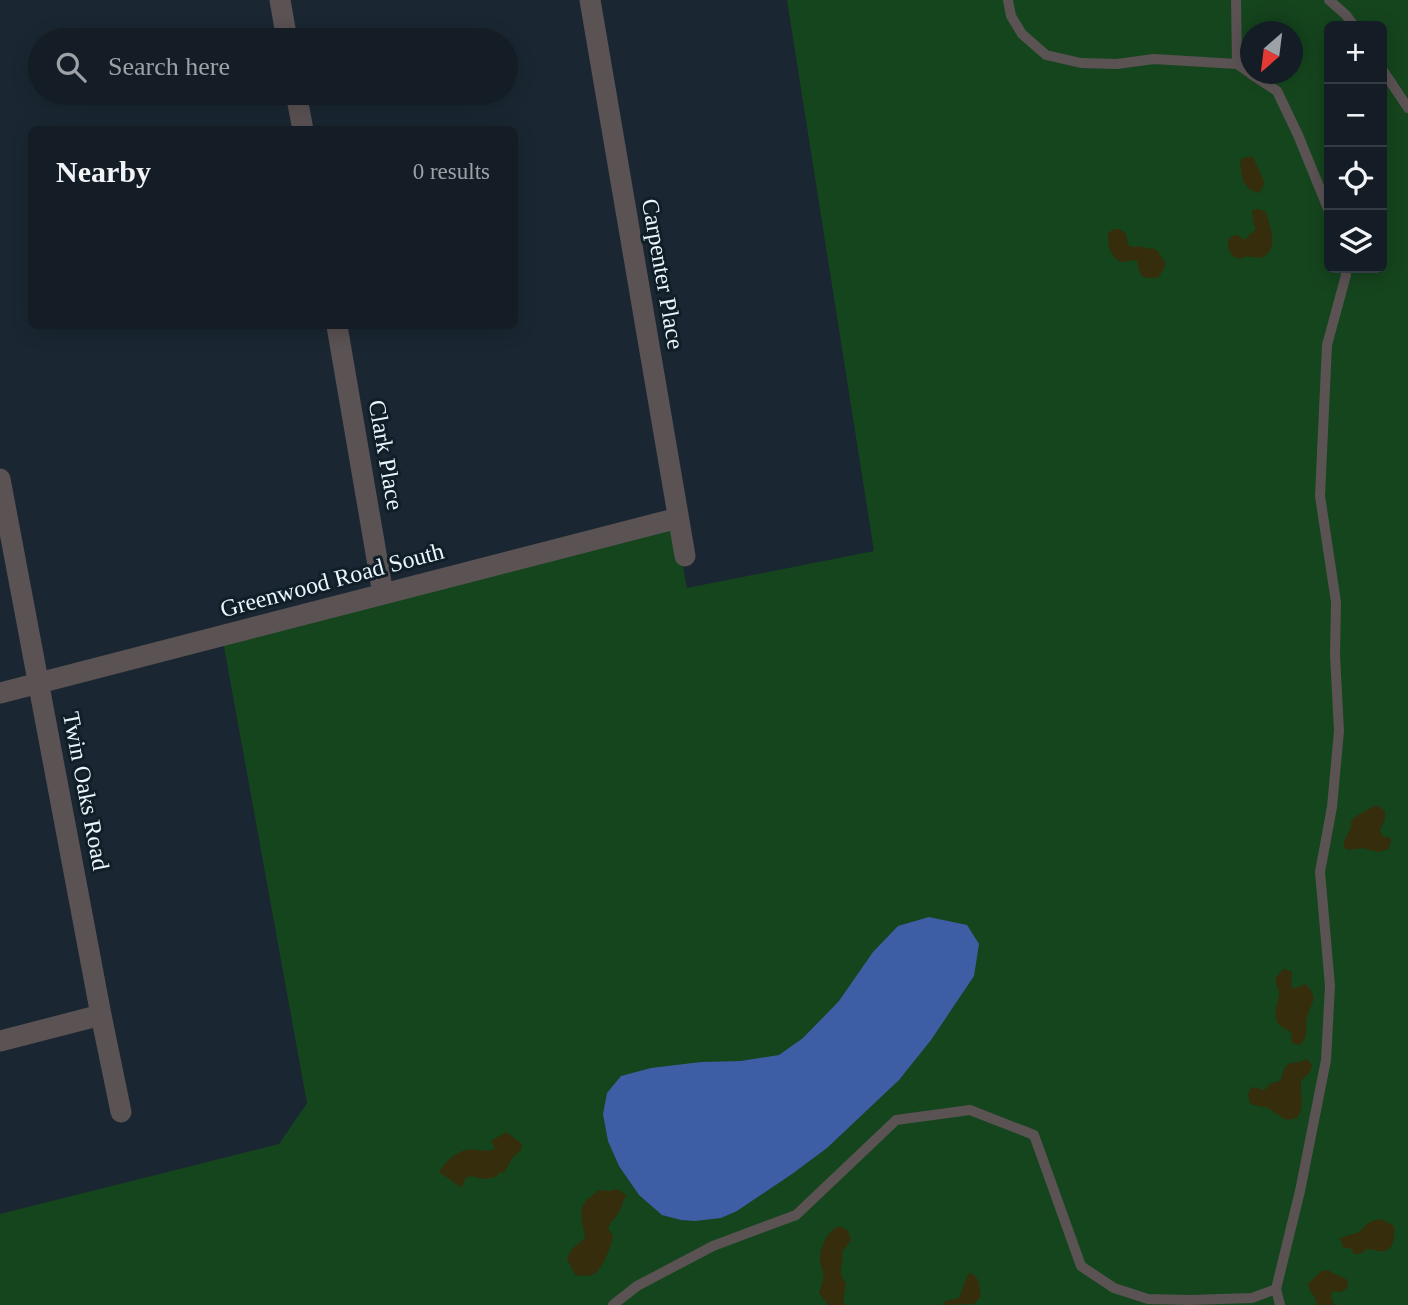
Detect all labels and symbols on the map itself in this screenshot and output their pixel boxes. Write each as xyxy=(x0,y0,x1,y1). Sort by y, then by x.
north arrow xyxy=(1240,21,1303,84)
street label: Carpenter Place xyxy=(637,197,689,351)
street label: Clark Place xyxy=(364,398,408,512)
street label: Greenwood Road South xyxy=(217,538,447,622)
street label: Twin Oaks Road xyxy=(58,710,114,872)

